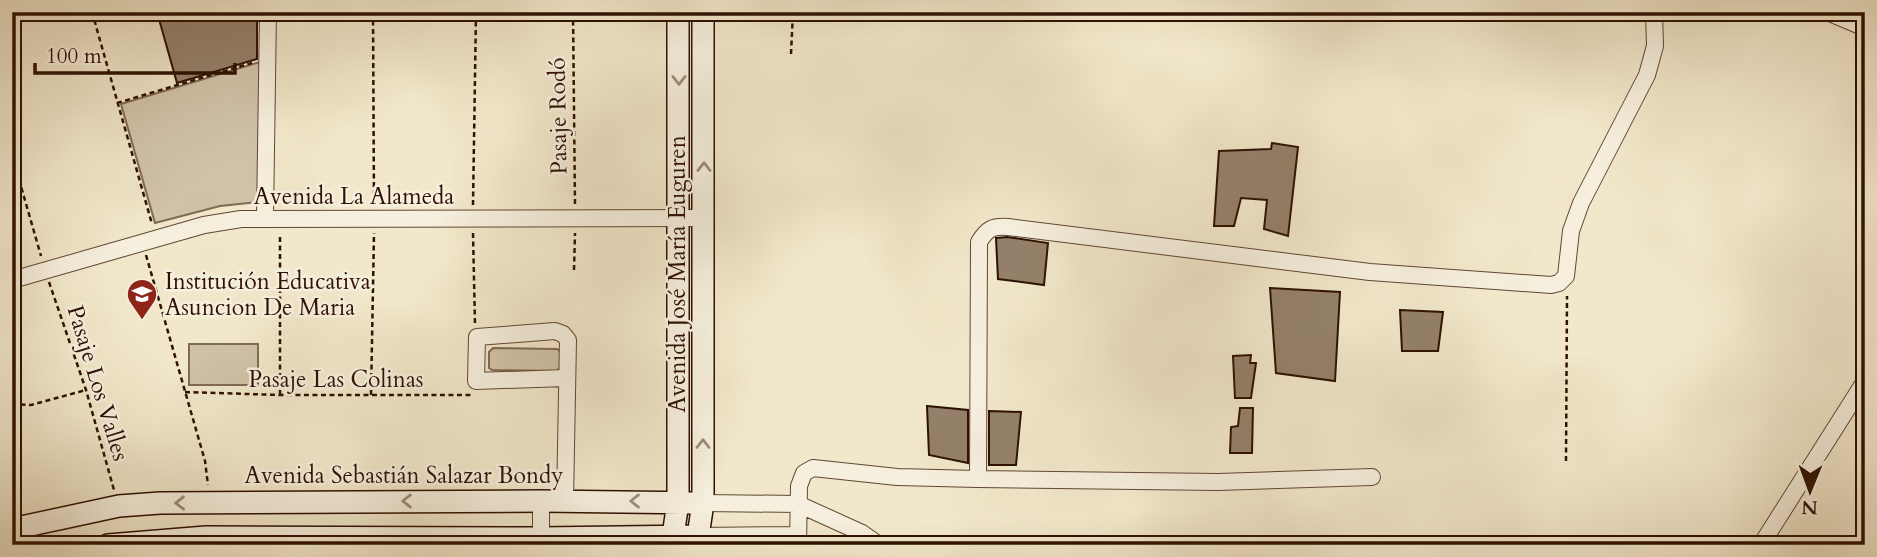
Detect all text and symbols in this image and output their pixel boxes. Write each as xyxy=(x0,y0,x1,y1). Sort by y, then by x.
scale bar xyxy=(35,32,234,76)
text: 100 m xyxy=(46,42,102,71)
street label: Pasaje Rodó xyxy=(541,57,575,175)
one-way arrow xyxy=(671,76,687,86)
street label: Avenida José María Euguren xyxy=(662,135,693,413)
one-way arrow xyxy=(696,161,712,172)
street label: Avenida La Alameda xyxy=(254,181,454,212)
place label: Institución Educativa Asuncion De Maria xyxy=(165,266,371,323)
school or university icon: Institución Educativa Asuncion De Maria xyxy=(125,277,159,321)
street label: Pasaje Los Valles xyxy=(60,301,136,465)
street label: Pasaje Las Colinas xyxy=(248,364,424,395)
one-way arrow xyxy=(695,438,711,448)
north arrow xyxy=(1776,456,1846,526)
street label: Avenida Sebastián Salazar Bondy xyxy=(245,460,563,491)
one-way arrow xyxy=(401,493,412,509)
one-way arrow xyxy=(629,493,639,509)
text: N xyxy=(1801,494,1818,520)
one-way arrow xyxy=(174,495,185,510)

